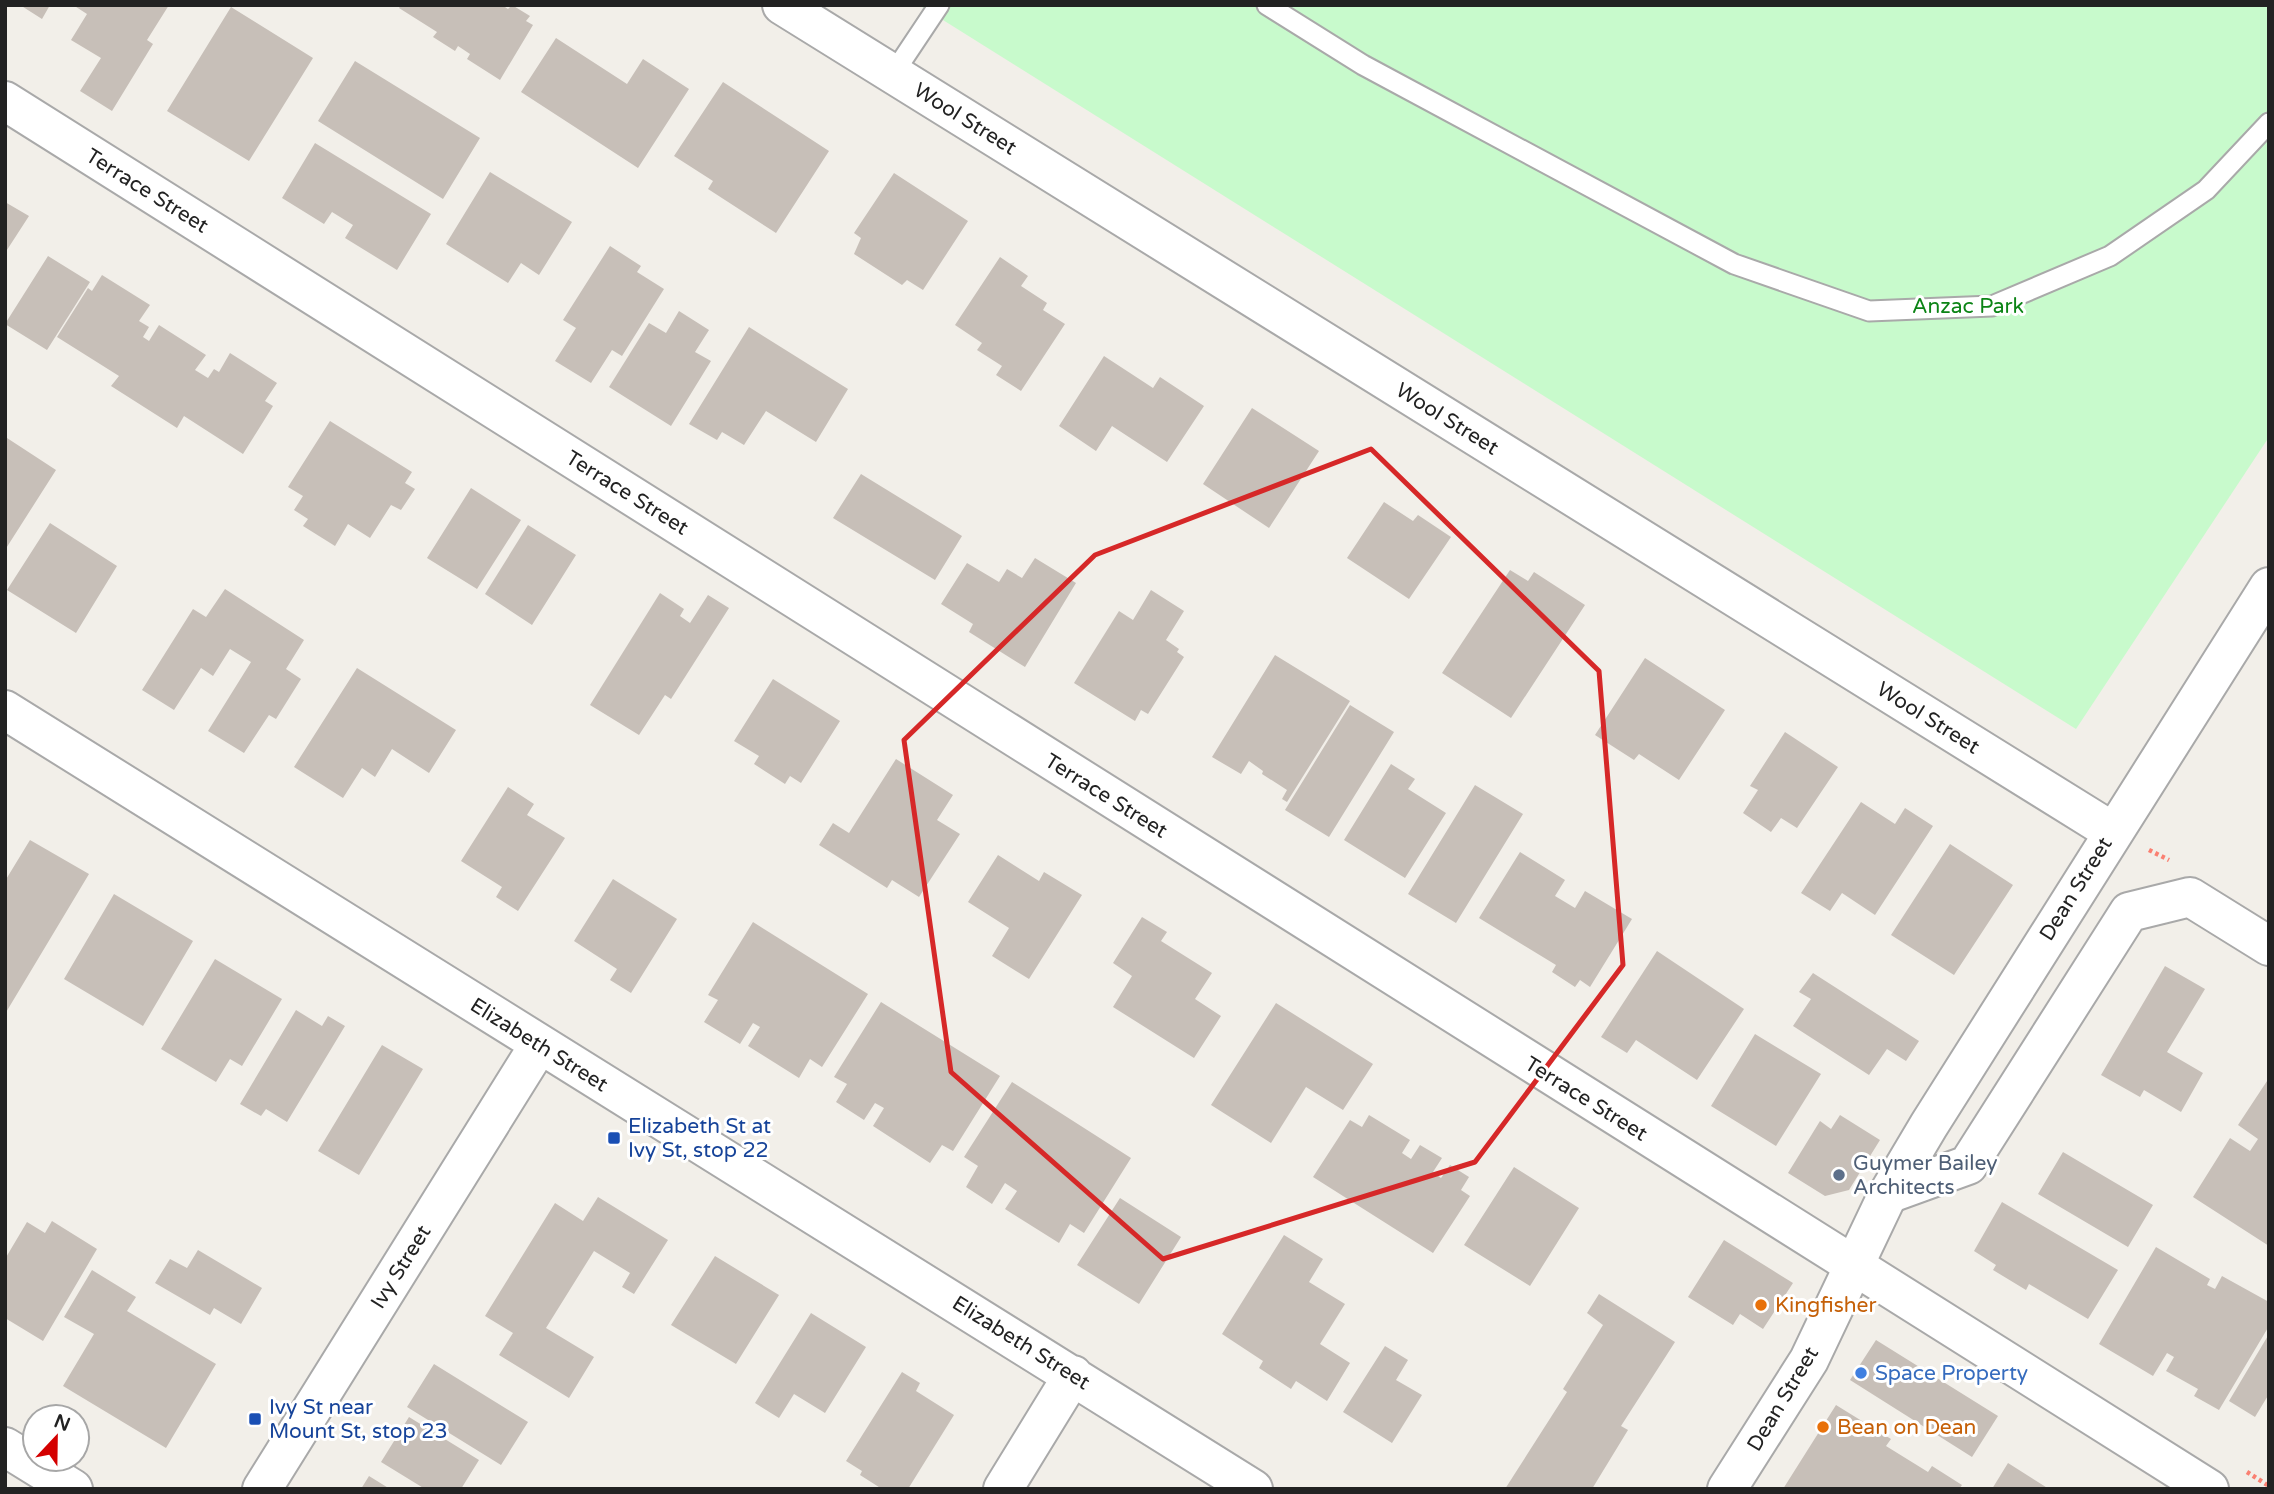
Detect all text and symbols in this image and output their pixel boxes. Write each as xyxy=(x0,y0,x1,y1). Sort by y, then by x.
street label: Wool Street xyxy=(909,78,1021,160)
street label: Terrace Street xyxy=(81,143,213,239)
park label: Anzac Park xyxy=(1912,294,2024,319)
street label: Wool Street xyxy=(1391,378,1503,460)
street label: Terrace Street xyxy=(561,445,693,541)
street label: Wool Street xyxy=(1872,677,1984,759)
street label: Terrace Street xyxy=(1040,748,1172,844)
street label: Dean Street xyxy=(2034,833,2118,945)
street label: Elizabeth Street xyxy=(466,993,612,1097)
street label: Terrace Street xyxy=(1520,1051,1652,1147)
place label: Elizabeth St at Ivy St, stop 22 xyxy=(628,1114,771,1163)
marker: Elizabeth St at Ivy St, stop 22 xyxy=(606,1130,622,1146)
place label: Guymer Bailey Architects xyxy=(1853,1151,1998,1200)
marker: Guymer Bailey Architects xyxy=(1831,1167,1847,1183)
street label: Ivy Street xyxy=(366,1221,436,1313)
street label: Elizabeth Street xyxy=(948,1291,1094,1395)
place label: Kingfisher xyxy=(1775,1293,1877,1318)
marker: Kingfisher xyxy=(1753,1297,1769,1313)
street label: Dean Street xyxy=(1742,1342,1824,1456)
place label: Space Property xyxy=(1875,1361,2028,1386)
marker: Space Property xyxy=(1853,1365,1869,1381)
place label: Ivy St near Mount St, stop 23 xyxy=(269,1395,448,1444)
north arrow xyxy=(21,1403,91,1473)
text: N xyxy=(51,1410,73,1436)
marker: Ivy St near Mount St, stop 23 xyxy=(247,1411,263,1427)
place label: Bean on Dean xyxy=(1837,1415,1976,1440)
marker: Bean on Dean xyxy=(1815,1419,1831,1435)

